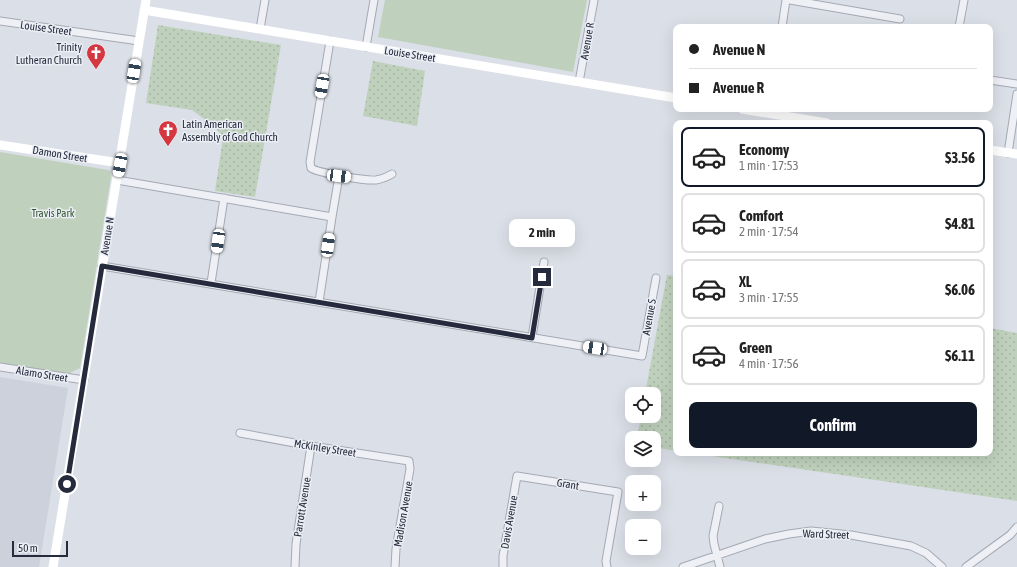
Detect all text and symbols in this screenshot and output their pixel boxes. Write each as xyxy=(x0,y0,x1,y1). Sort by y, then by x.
street label: Louise Street xyxy=(20,18,72,38)
street label: Avenue R xyxy=(578,21,596,60)
place label: Trinity Lutheran Church xyxy=(16,41,82,66)
text: Avenue N xyxy=(713,41,765,58)
church icon: Trinity Lutheran Church xyxy=(85,42,107,70)
street label: Louise Street xyxy=(383,44,437,64)
car xyxy=(126,58,142,84)
car xyxy=(314,73,330,99)
text: Avenue R xyxy=(713,79,764,96)
place label: Latin American Assembly of God Church xyxy=(182,118,278,143)
church icon: Latin American Assembly of God Church xyxy=(157,119,179,147)
icon: car xyxy=(691,139,727,175)
text: Economy xyxy=(739,141,789,158)
street label: Damon Street xyxy=(32,144,88,164)
text: $3.56 xyxy=(945,149,975,166)
car xyxy=(112,152,128,178)
text: 1 min · 17:53 xyxy=(739,158,799,173)
car xyxy=(326,169,352,183)
icon: car xyxy=(691,205,727,241)
park label: Travis Park xyxy=(31,207,75,219)
text: Comfort xyxy=(739,207,783,224)
text: $4.81 xyxy=(945,215,975,232)
street label: Avenue N xyxy=(98,216,116,256)
callout: 2 min xyxy=(509,219,575,247)
text: 2 min · 17:54 xyxy=(739,224,799,239)
text: 2 min xyxy=(529,225,555,240)
car xyxy=(210,228,226,254)
car xyxy=(320,232,336,258)
route end xyxy=(533,268,551,286)
icon: car xyxy=(691,271,727,307)
text: XL xyxy=(739,273,752,290)
text: $6.06 xyxy=(945,281,975,298)
text: 3 min · 17:55 xyxy=(739,290,799,305)
street label: Avenue S xyxy=(640,298,658,336)
icon: car xyxy=(691,337,727,373)
text: Green xyxy=(739,339,772,356)
car xyxy=(582,340,608,356)
text: $6.11 xyxy=(945,347,975,364)
text: 4 min · 17:56 xyxy=(739,356,799,371)
street label: Alamo Street xyxy=(15,364,69,384)
map controls xyxy=(625,387,661,555)
button: locate xyxy=(625,387,661,423)
button: Confirm xyxy=(689,402,977,448)
button: layers xyxy=(625,431,661,467)
street label: McKinley Street xyxy=(293,437,357,459)
route start xyxy=(58,475,76,493)
button: + xyxy=(625,475,661,511)
street label: Parrott Avenue xyxy=(291,476,313,538)
street label: Grant xyxy=(556,476,580,492)
street label: Madison Avenue xyxy=(391,480,415,548)
street label: Davis Avenue xyxy=(498,494,520,550)
button: − xyxy=(625,519,661,555)
street label: Ward Street xyxy=(802,527,850,541)
scale bar xyxy=(12,539,68,558)
text: 50 m xyxy=(18,542,38,554)

